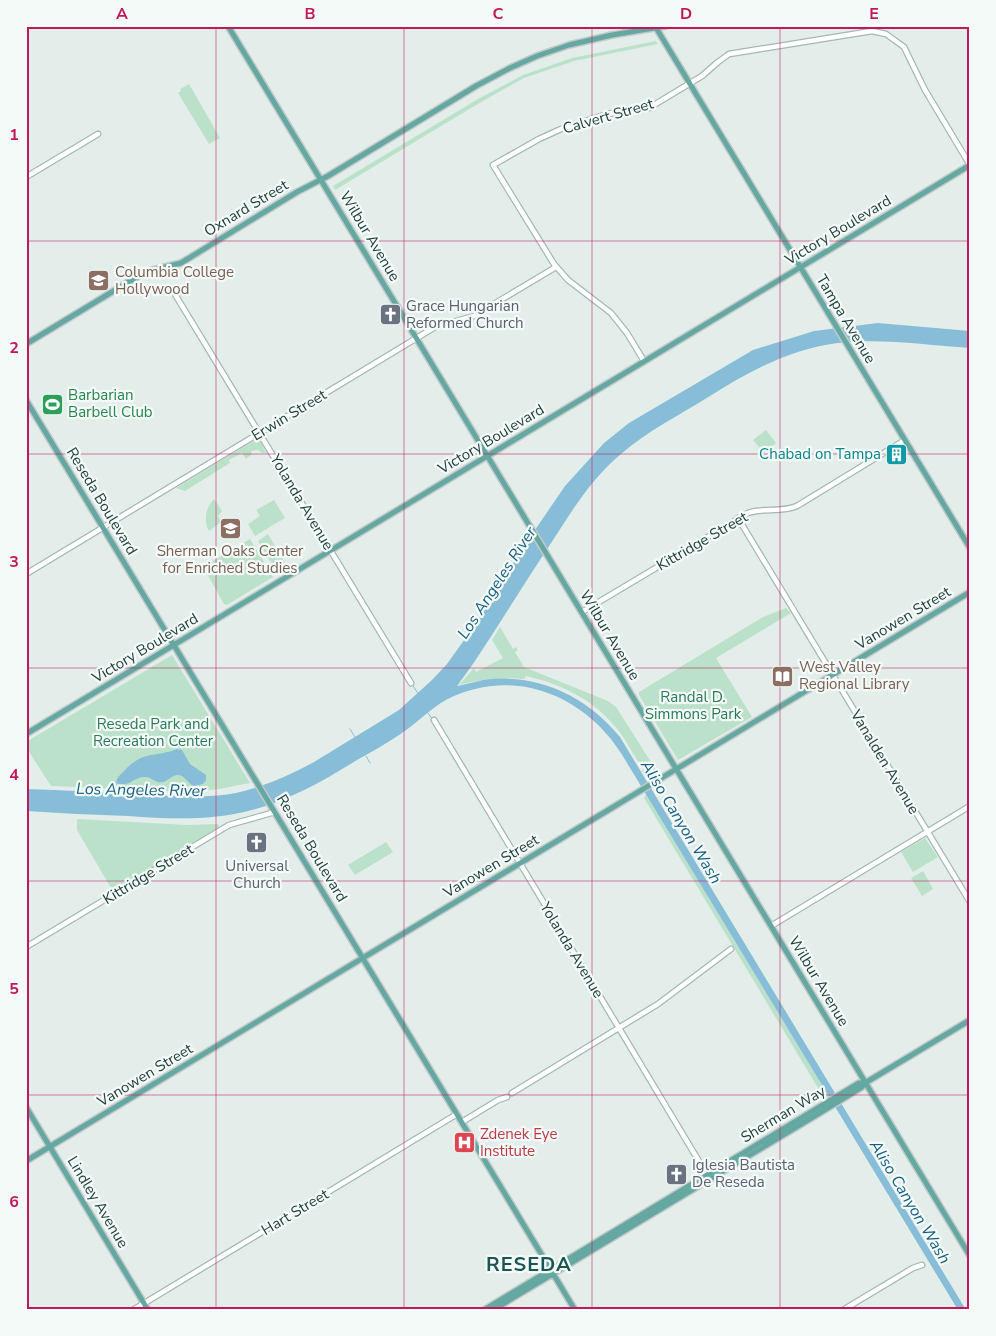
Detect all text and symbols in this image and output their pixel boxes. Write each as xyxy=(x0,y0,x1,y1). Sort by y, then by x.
text: A xyxy=(116,3,128,25)
text: B xyxy=(304,3,316,25)
text: C xyxy=(493,3,504,25)
text: D xyxy=(680,3,692,25)
text: E xyxy=(869,3,879,25)
street label: Calvert Street xyxy=(560,93,656,138)
text: 1 xyxy=(9,124,19,146)
street label: Oxnard Street xyxy=(200,175,292,241)
street label: Wilbur Avenue xyxy=(335,187,405,285)
street label: Victory Boulevard xyxy=(780,190,895,270)
place label: Columbia College Hollywood xyxy=(115,262,234,299)
school or university icon: Columbia College Hollywood xyxy=(87,269,111,293)
street label: Tampa Avenue xyxy=(812,271,880,367)
place label: Grace Hungarian Reformed Church xyxy=(406,296,524,333)
church icon: Grace Hungarian Reformed Church xyxy=(378,303,402,327)
text: 2 xyxy=(9,337,19,359)
street label: Erwin Street xyxy=(248,384,331,445)
place label: Barbarian Barbell Club xyxy=(68,385,153,422)
sports icon: Barbarian Barbell Club xyxy=(40,392,64,416)
street label: Victory Boulevard xyxy=(433,399,548,479)
building icon: Chabad on Tampa xyxy=(885,442,909,466)
street label: Reseda Boulevard xyxy=(62,443,142,559)
place label: Chabad on Tampa xyxy=(759,444,881,464)
street label: Yolanda Avenue xyxy=(265,449,339,554)
street label: Kittridge Street xyxy=(653,506,752,575)
school or university icon: Sherman Oaks Center for Enriched Studies xyxy=(218,516,242,540)
water label: Los Angeles River xyxy=(452,522,542,643)
place label: Sherman Oaks Center for Enriched Studies xyxy=(157,541,304,578)
text: 3 xyxy=(9,551,19,573)
street label: Vanowen Street xyxy=(851,581,955,655)
street label: Wilbur Avenue xyxy=(575,586,645,684)
street label: Victory Boulevard xyxy=(87,608,202,688)
place label: West Valley Regional Library xyxy=(799,657,910,694)
library icon: West Valley Regional Library xyxy=(771,664,795,688)
park label: Randal D. Simmons Park xyxy=(645,687,742,724)
street label: Vanalden Avenue xyxy=(845,705,924,818)
park label: Reseda Park and Recreation Center xyxy=(93,714,214,751)
water label: Aliso Canyon Wash xyxy=(635,755,727,888)
text: 4 xyxy=(9,764,19,786)
water label: Los Angeles River xyxy=(76,778,207,802)
street label: Reseda Boulevard xyxy=(272,790,352,906)
street label: Vanowen Street xyxy=(439,829,543,903)
church icon: Universal Church xyxy=(245,831,269,855)
street label: Kittridge Street xyxy=(99,839,198,909)
place label: Universal Church xyxy=(225,856,289,893)
street label: Yolanda Avenue xyxy=(535,897,609,1002)
street label: Wilbur Avenue xyxy=(784,932,854,1030)
text: 5 xyxy=(9,978,19,1000)
street label: Vanowen Street xyxy=(93,1038,197,1112)
street label: Sherman Way xyxy=(737,1081,829,1147)
place label: Zdenek Eye Institute xyxy=(480,1124,557,1161)
hospital icon: Zdenek Eye Institute xyxy=(452,1131,476,1155)
water label: Aliso Canyon Wash xyxy=(864,1135,956,1268)
street label: Lindley Avenue xyxy=(63,1152,133,1252)
place label: Iglesia Bautista De Reseda xyxy=(692,1155,795,1192)
church icon: Iglesia Bautista De Reseda xyxy=(664,1162,688,1186)
street label: Hart Street xyxy=(258,1184,333,1240)
text: 6 xyxy=(9,1191,19,1213)
district label: RESEDA xyxy=(486,1251,572,1278)

